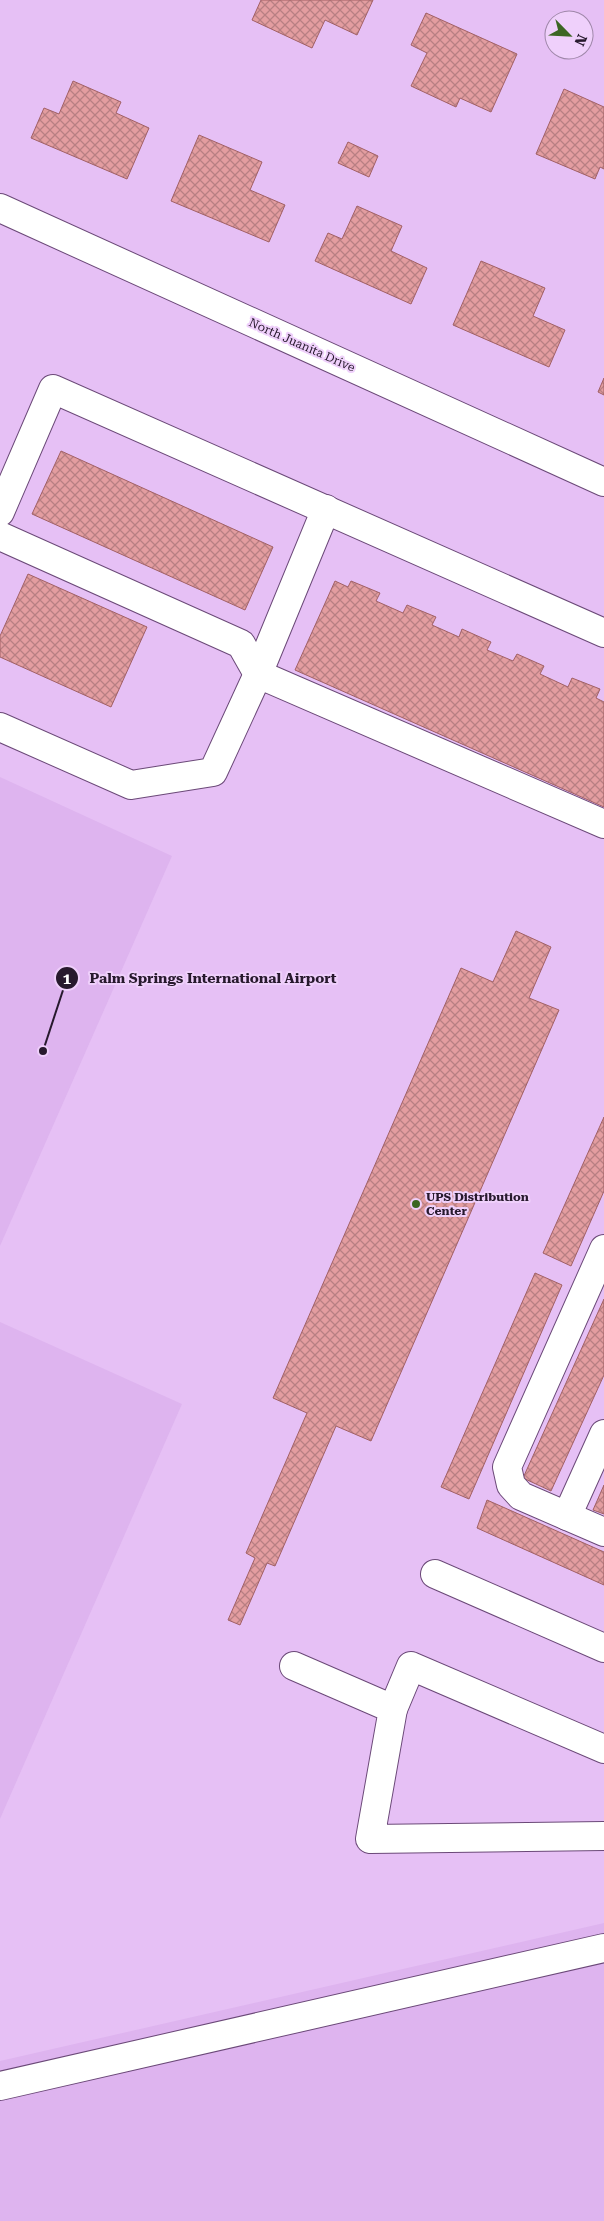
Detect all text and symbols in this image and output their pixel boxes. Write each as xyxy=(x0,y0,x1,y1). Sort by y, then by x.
north arrow xyxy=(544,10,594,60)
text: N xyxy=(571,32,590,49)
street label: North Juanita Drive xyxy=(247,315,358,375)
callout: Palm Springs International Airport xyxy=(55,964,346,993)
text: 1 xyxy=(63,970,72,988)
text: Palm Springs International Airport xyxy=(90,970,337,986)
place label: UPS Distribution Center xyxy=(426,1190,529,1218)
marker: UPS Distribution Center xyxy=(410,1198,422,1210)

